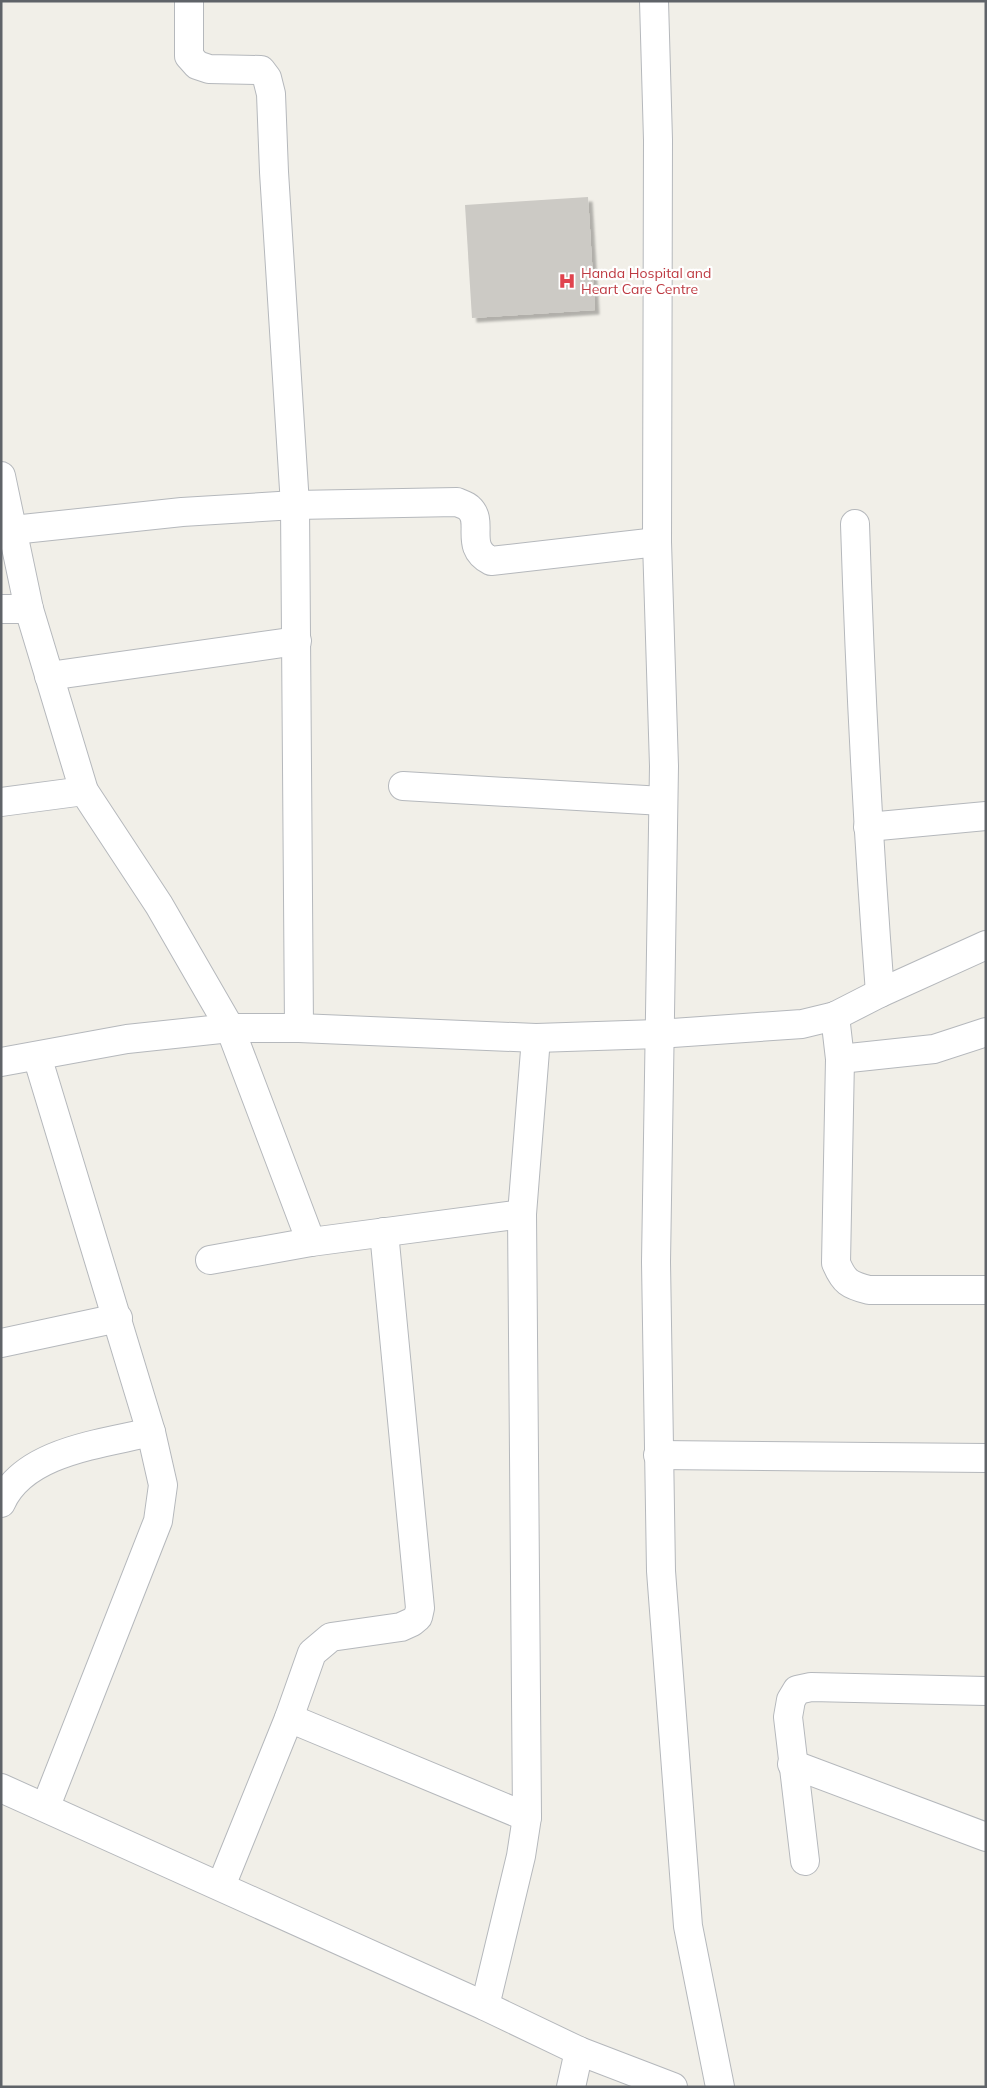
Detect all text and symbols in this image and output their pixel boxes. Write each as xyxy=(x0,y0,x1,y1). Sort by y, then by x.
place label: Handa Hospital and Heart Care Centre xyxy=(581,264,711,298)
hospital icon: Handa Hospital and Heart Care Centre xyxy=(557,271,577,291)

